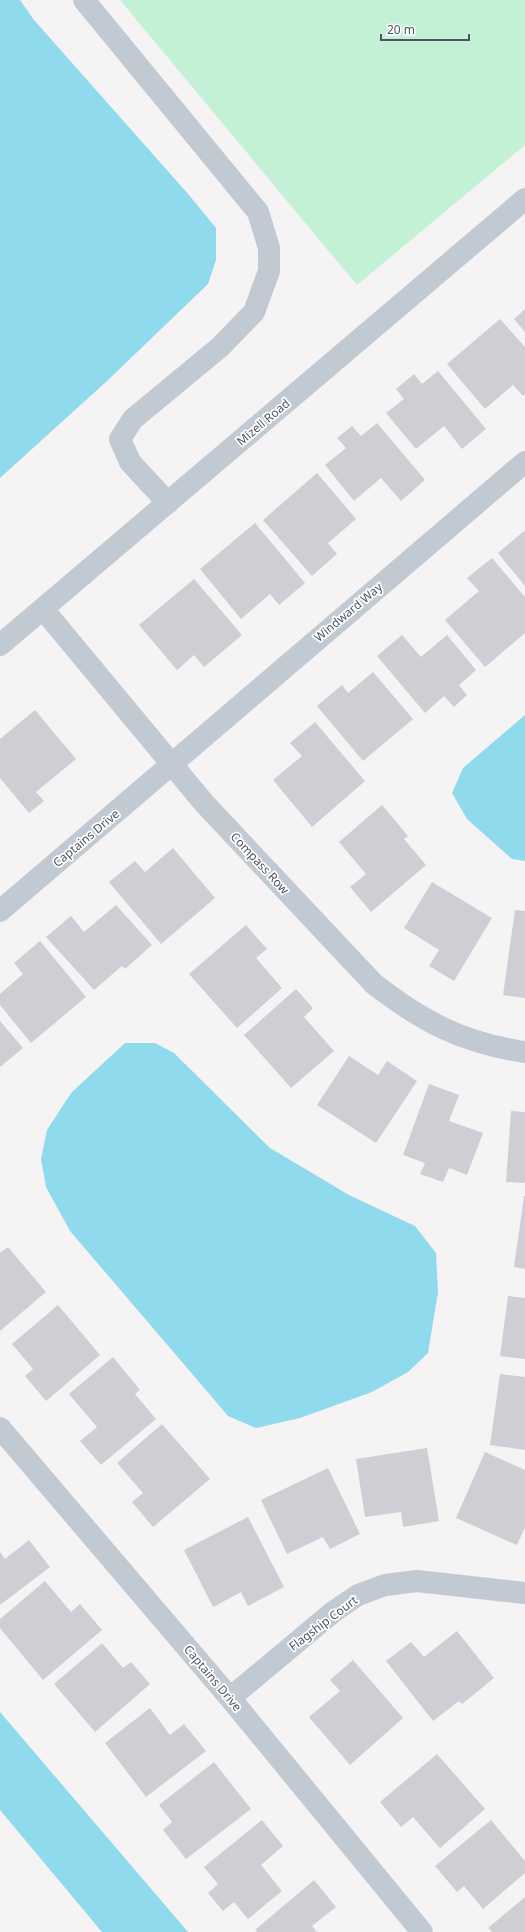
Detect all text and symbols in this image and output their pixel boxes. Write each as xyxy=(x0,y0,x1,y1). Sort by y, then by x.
scale bar xyxy=(381,16,469,42)
text: 20 m xyxy=(387,21,415,38)
street label: Mizell Road xyxy=(233,395,293,449)
street label: Windward Way xyxy=(310,578,386,646)
street label: Captains Drive xyxy=(49,805,123,871)
street label: Compass Row xyxy=(227,828,293,898)
street label: Flagship Court xyxy=(285,1591,361,1654)
street label: Captains Drive xyxy=(180,1641,246,1715)

